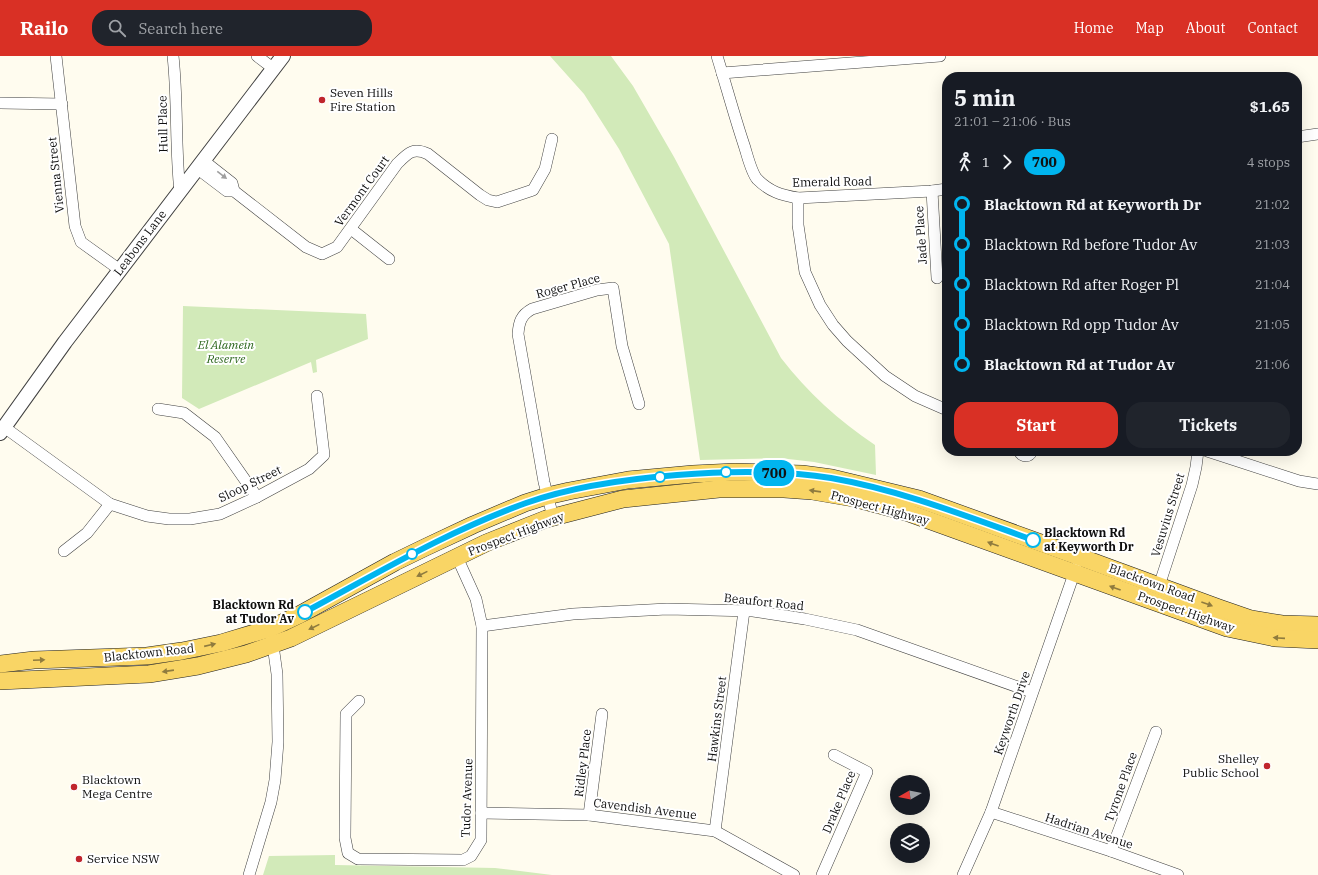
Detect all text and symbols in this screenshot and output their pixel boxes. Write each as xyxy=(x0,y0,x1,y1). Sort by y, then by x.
search box xyxy=(92,10,372,46)
text: Railo xyxy=(20,16,68,40)
icon: search xyxy=(106,17,128,39)
text: Search here xyxy=(138,19,223,38)
text: Home xyxy=(1074,19,1113,37)
text: Map xyxy=(1135,19,1164,37)
text: About xyxy=(1186,19,1225,37)
text: Contact xyxy=(1247,19,1298,37)
text: 5 min xyxy=(954,83,1016,112)
place label: Seven Hills Fire Station xyxy=(330,85,396,114)
street label: Hull Place xyxy=(155,95,170,153)
marker: Seven Hills Fire Station xyxy=(317,95,327,105)
text: $1.65 xyxy=(1250,97,1290,116)
text: 21:01 – 21:06 · Bus xyxy=(954,113,1071,130)
street label: Vienna Street xyxy=(44,136,67,214)
icon: walk xyxy=(954,151,976,173)
icon: forward xyxy=(996,151,1018,173)
street label: Vermont Court xyxy=(331,153,392,229)
text: 700 xyxy=(1032,153,1057,171)
text: 1 xyxy=(982,154,990,171)
text: 4 stops xyxy=(1247,154,1290,171)
one-way arrow xyxy=(216,170,227,179)
street label: Emerald Road xyxy=(792,173,872,190)
text: Blacktown Rd at Keyworth Dr xyxy=(984,195,1201,214)
text: 21:02 xyxy=(1255,196,1290,213)
street label: Jade Place xyxy=(911,205,930,265)
street label: Leabons Lane xyxy=(110,207,169,278)
text: Blacktown Rd before Tudor Av xyxy=(984,235,1197,254)
text: 21:03 xyxy=(1255,236,1290,253)
street label: Roger Place xyxy=(534,270,602,301)
text: Blacktown Rd after Roger Pl xyxy=(984,275,1179,294)
text: 21:04 xyxy=(1255,276,1290,293)
text: Blacktown Rd opp Tudor Av xyxy=(984,315,1179,334)
text: 21:05 xyxy=(1255,316,1290,333)
park label: El Alamein Reserve xyxy=(197,337,254,366)
text: Blacktown Rd at Tudor Av xyxy=(984,355,1175,374)
text: 21:06 xyxy=(1255,356,1290,373)
button: Start xyxy=(954,402,1118,448)
button: Tickets xyxy=(1126,402,1290,448)
line badge: 700 xyxy=(751,460,797,486)
street label: Sloop Street xyxy=(216,462,284,505)
text: 700 xyxy=(761,464,787,482)
unlabelled marker xyxy=(720,466,732,478)
unlabelled marker xyxy=(654,471,666,483)
street label: Vesuvius Street xyxy=(1148,471,1187,559)
street label: Prospect Highway xyxy=(829,487,932,528)
one-way arrow xyxy=(809,488,821,494)
street label: Prospect Highway xyxy=(466,508,566,559)
place label: Blacktown Rd at Keyworth Dr xyxy=(1044,525,1134,554)
marker: Blacktown Rd at Keyworth Dr xyxy=(1025,532,1041,548)
one-way arrow xyxy=(986,540,998,546)
unlabelled marker xyxy=(406,548,418,560)
street label: Blacktown Road xyxy=(1107,560,1197,605)
one-way arrow xyxy=(417,571,428,577)
one-way arrow xyxy=(1109,584,1121,590)
street label: Prospect Highway xyxy=(1136,588,1237,635)
street label: Beaufort Road xyxy=(723,590,805,613)
place label: Blacktown Rd at Tudor Av xyxy=(213,597,294,626)
one-way arrow xyxy=(1202,601,1214,607)
marker: Blacktown Rd at Tudor Av xyxy=(297,604,313,620)
one-way arrow xyxy=(308,624,320,630)
one-way arrow xyxy=(1273,635,1285,642)
street label: Blacktown Road xyxy=(103,640,195,665)
one-way arrow xyxy=(204,642,216,648)
one-way arrow xyxy=(33,657,45,664)
one-way arrow xyxy=(162,668,174,674)
street label: Keyworth Drive xyxy=(990,669,1033,757)
street label: Hawkins Street xyxy=(704,675,729,763)
street label: Ridley Place xyxy=(571,728,594,798)
street label: Tyrone Place xyxy=(1101,750,1140,824)
place label: Shelley Public School xyxy=(1183,751,1260,780)
street label: Tudor Avenue xyxy=(458,758,475,838)
marker: Shelley Public School xyxy=(1262,761,1272,771)
street label: Drake Place xyxy=(819,768,858,835)
place label: Blacktown Mega Centre xyxy=(82,772,152,801)
north arrow xyxy=(890,775,930,815)
map controls xyxy=(890,775,930,863)
marker: Blacktown Mega Centre xyxy=(69,782,79,792)
street label: Cavendish Avenue xyxy=(593,795,698,822)
street label: Hadrian Avenue xyxy=(1043,809,1135,852)
button: layers xyxy=(890,823,930,863)
place label: Service NSW xyxy=(87,851,160,866)
marker: Service NSW xyxy=(74,854,84,864)

